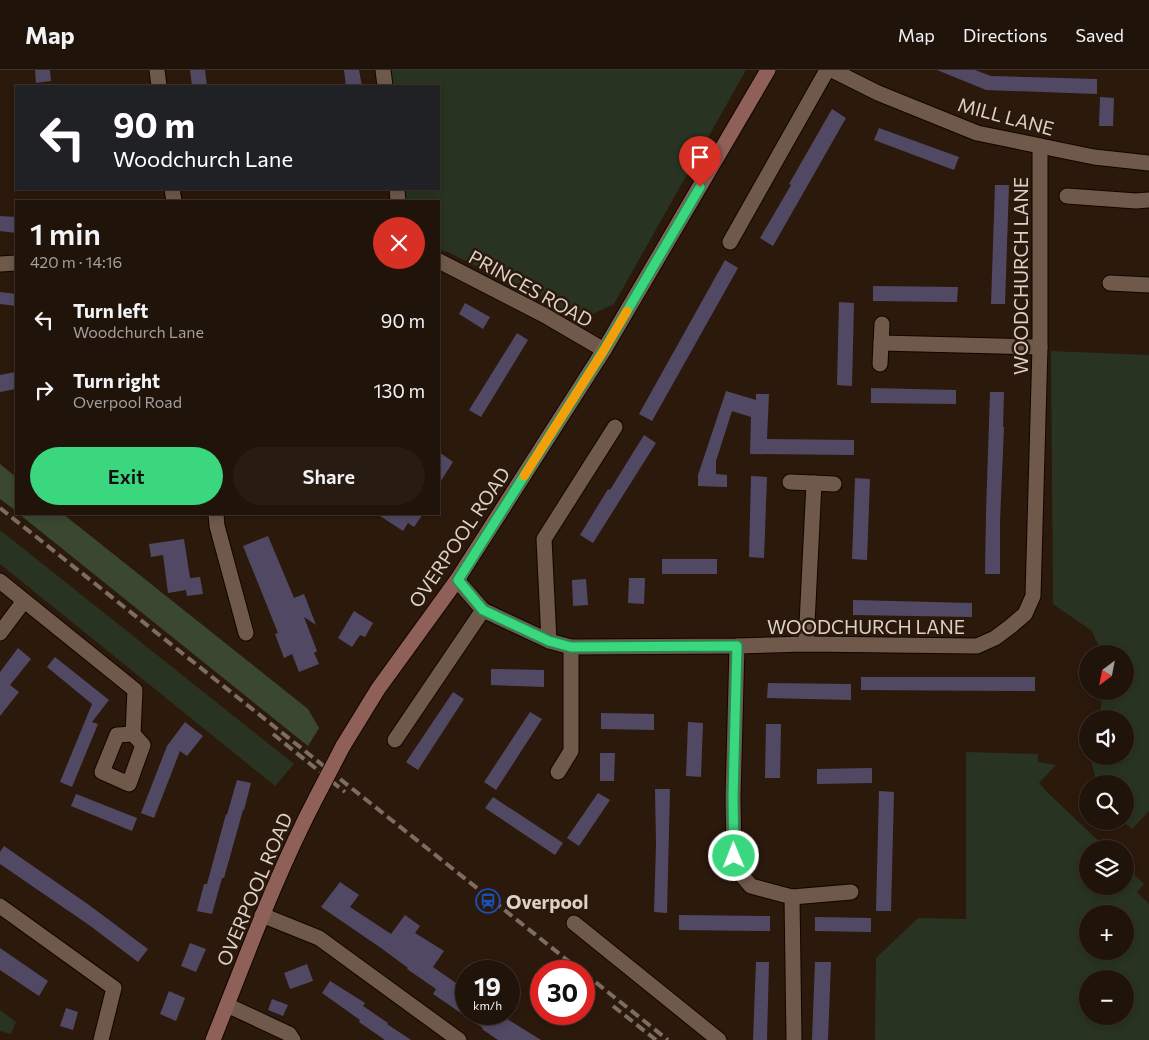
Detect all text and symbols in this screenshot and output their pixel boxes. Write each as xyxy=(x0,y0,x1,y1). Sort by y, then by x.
text: Map xyxy=(25,20,75,49)
text: Map xyxy=(898,24,935,46)
text: Directions xyxy=(963,24,1047,46)
text: Saved xyxy=(1075,24,1124,46)
street label: MILL LANE xyxy=(955,92,1057,140)
text: 90 m xyxy=(113,102,195,145)
icon: left xyxy=(30,105,95,170)
pin xyxy=(679,136,721,187)
icon: arrive xyxy=(686,143,714,171)
text: Woodchurch Lane xyxy=(113,145,293,172)
street label: WOODCHURCH LANE xyxy=(1009,177,1032,375)
text: 1 min xyxy=(30,214,101,251)
button: close xyxy=(373,217,425,269)
street label: PRINCES ROAD xyxy=(465,245,597,331)
text: 420 m · 14:16 xyxy=(30,252,122,271)
text: Turn left xyxy=(73,299,148,322)
icon: left xyxy=(30,306,58,334)
text: 90 m xyxy=(381,309,425,332)
text: Woodchurch Lane xyxy=(73,322,204,341)
text: Turn right xyxy=(73,369,160,392)
icon: right xyxy=(30,376,58,404)
text: 130 m xyxy=(373,379,425,402)
text: Overpool Road xyxy=(73,392,182,411)
button: Exit xyxy=(30,447,223,505)
button: Share xyxy=(233,447,425,505)
street label: OVERPOOL ROAD xyxy=(404,463,514,611)
street label: WOODCHURCH LANE xyxy=(767,615,965,638)
north arrow xyxy=(1079,645,1134,700)
map controls xyxy=(1079,645,1134,1025)
button: sound xyxy=(1079,710,1134,765)
button: search xyxy=(1079,775,1134,830)
street label: OVERPOOL ROAD xyxy=(211,809,297,969)
position arrow xyxy=(707,829,759,881)
button: layers xyxy=(1079,840,1134,895)
station icon: Overpool xyxy=(475,888,501,914)
place label: Overpool xyxy=(506,890,588,913)
button: + xyxy=(1079,905,1134,960)
speed limit sign: 30 xyxy=(530,960,595,1025)
button: − xyxy=(1079,970,1134,1025)
text: 19 xyxy=(474,971,501,1001)
text: km/h xyxy=(473,998,502,1012)

